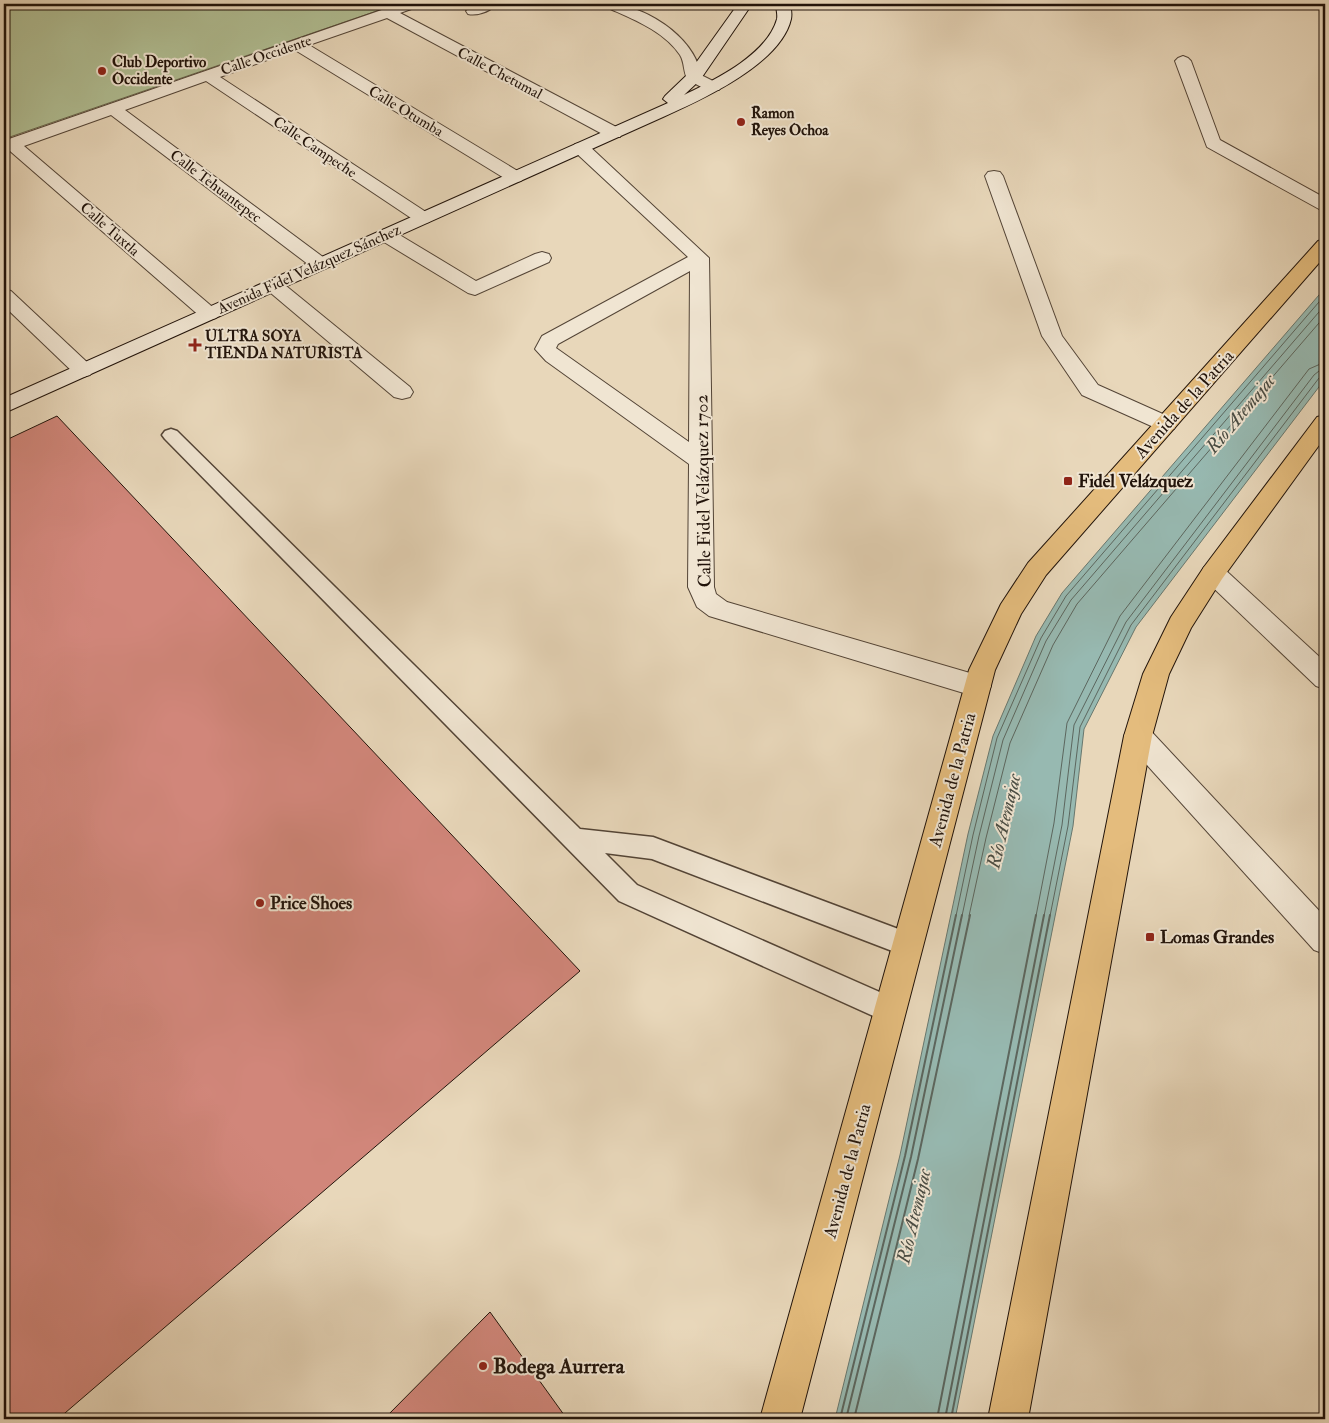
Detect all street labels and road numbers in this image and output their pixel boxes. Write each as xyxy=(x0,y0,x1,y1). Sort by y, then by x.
street label: Calle Occidente xyxy=(218,31,314,80)
street label: Calle Chetumal xyxy=(454,43,546,104)
street label: Calle Otumba xyxy=(365,82,447,142)
street label: Calle Campeche xyxy=(269,112,360,183)
street label: Calle Tehuantepec xyxy=(165,146,265,228)
street label: Calle Tuxtla xyxy=(76,198,144,261)
street label: Avenida Fidel Velázquez Sánchez xyxy=(214,220,404,319)
street label: Avenida de la Patria xyxy=(1129,345,1240,464)
street label: Calle Fidel Velázquez 1702 xyxy=(690,394,717,588)
street label: Avenida de la Patria xyxy=(923,710,982,851)
street label: Avenida de la Patria xyxy=(818,1101,877,1242)

